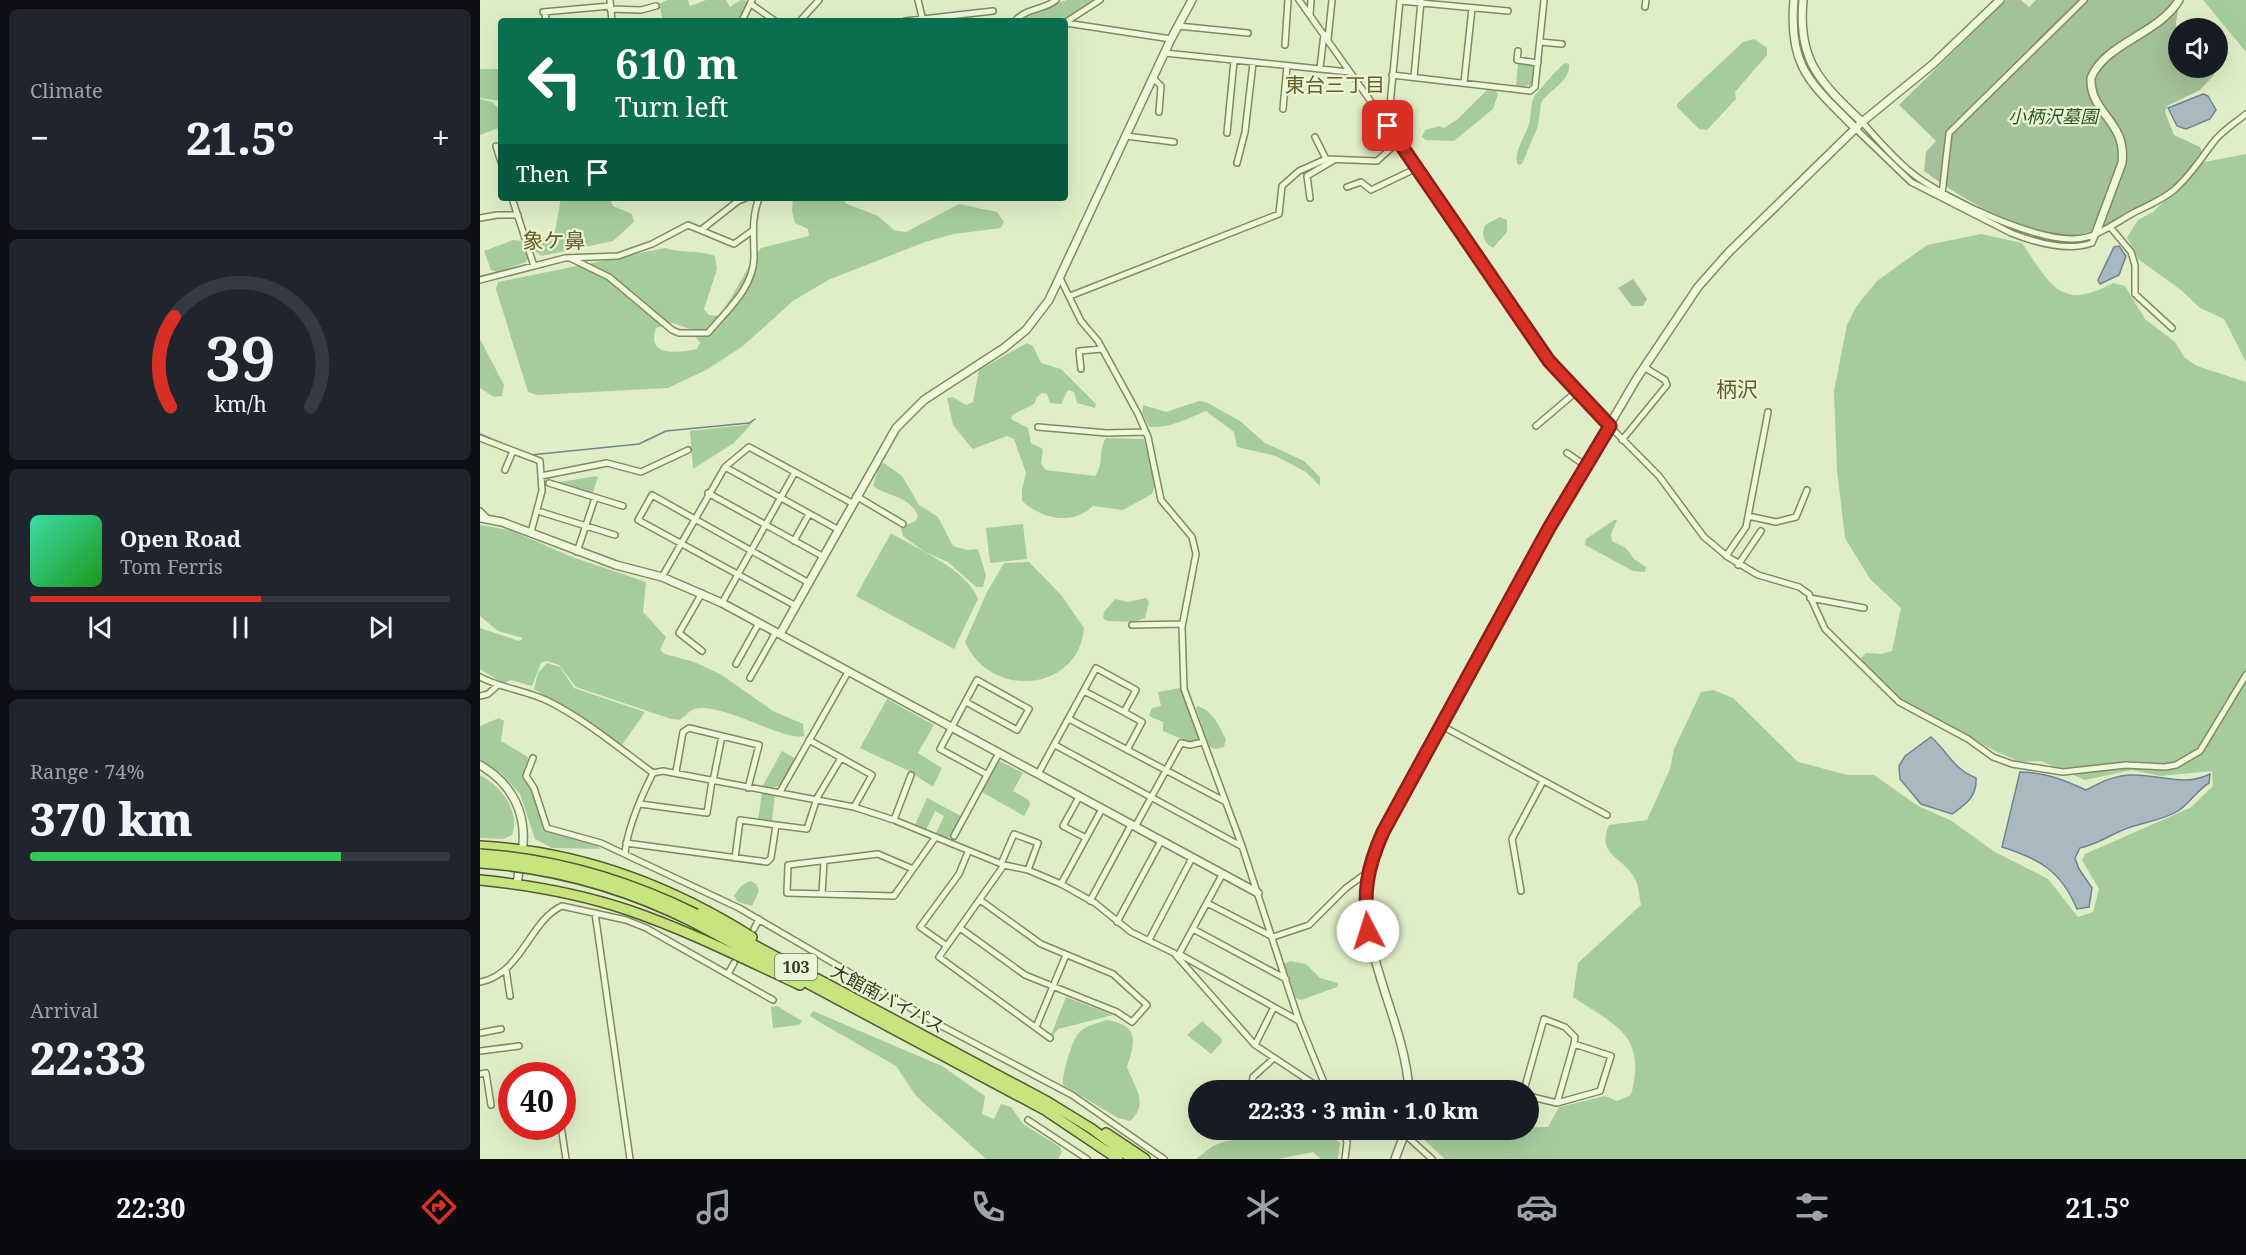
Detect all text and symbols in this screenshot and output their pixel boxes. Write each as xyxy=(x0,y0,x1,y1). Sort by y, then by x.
map controls xyxy=(2168,18,2228,78)
button: sound xyxy=(2168,18,2228,78)
text: 610 m xyxy=(615,34,739,91)
icon: left xyxy=(516,42,594,120)
district label: 東台三丁目 xyxy=(1285,71,1385,98)
text: Climate xyxy=(30,77,103,104)
text: Turn left xyxy=(615,88,728,125)
pin xyxy=(1362,100,1413,151)
park label: 小柄沢墓園 xyxy=(2008,104,2101,128)
text: 21.5° xyxy=(186,107,295,168)
icon: arrive xyxy=(1371,109,1404,142)
text: − xyxy=(30,115,49,160)
text: + xyxy=(432,115,450,160)
icon: arrive xyxy=(581,156,614,189)
text: Then xyxy=(516,158,569,188)
district label: 象ケ鼻 xyxy=(523,226,586,254)
text: 39 xyxy=(205,314,275,399)
district label: 柄沢 xyxy=(1716,375,1758,403)
text: km/h xyxy=(214,389,267,418)
text: Open Road xyxy=(120,523,241,553)
text: Tom Ferris xyxy=(120,553,223,580)
icon: previous xyxy=(84,611,117,644)
icon: pause xyxy=(224,611,257,644)
icon: next xyxy=(364,611,397,644)
text: Range · 74% xyxy=(30,758,144,785)
text: 370 km xyxy=(30,788,193,849)
position arrow xyxy=(1336,899,1400,963)
road number: 103 xyxy=(775,954,817,980)
street label: 大館南バイパス xyxy=(827,958,949,1038)
text: Arrival xyxy=(30,997,98,1024)
text: 22:33 xyxy=(30,1027,146,1088)
speed limit sign: 40 xyxy=(498,1062,576,1140)
text: 22:33 · 3 min · 1.0 km xyxy=(1248,1095,1479,1125)
icon: directions xyxy=(418,1186,460,1228)
icon: music xyxy=(693,1186,735,1228)
icon: phone xyxy=(967,1186,1009,1228)
icon: climate xyxy=(1242,1186,1284,1228)
icon: car xyxy=(1516,1186,1558,1228)
icon: filters xyxy=(1791,1186,1833,1228)
text: 22:30 xyxy=(116,1189,186,1226)
text: 21.5° xyxy=(2065,1189,2130,1226)

